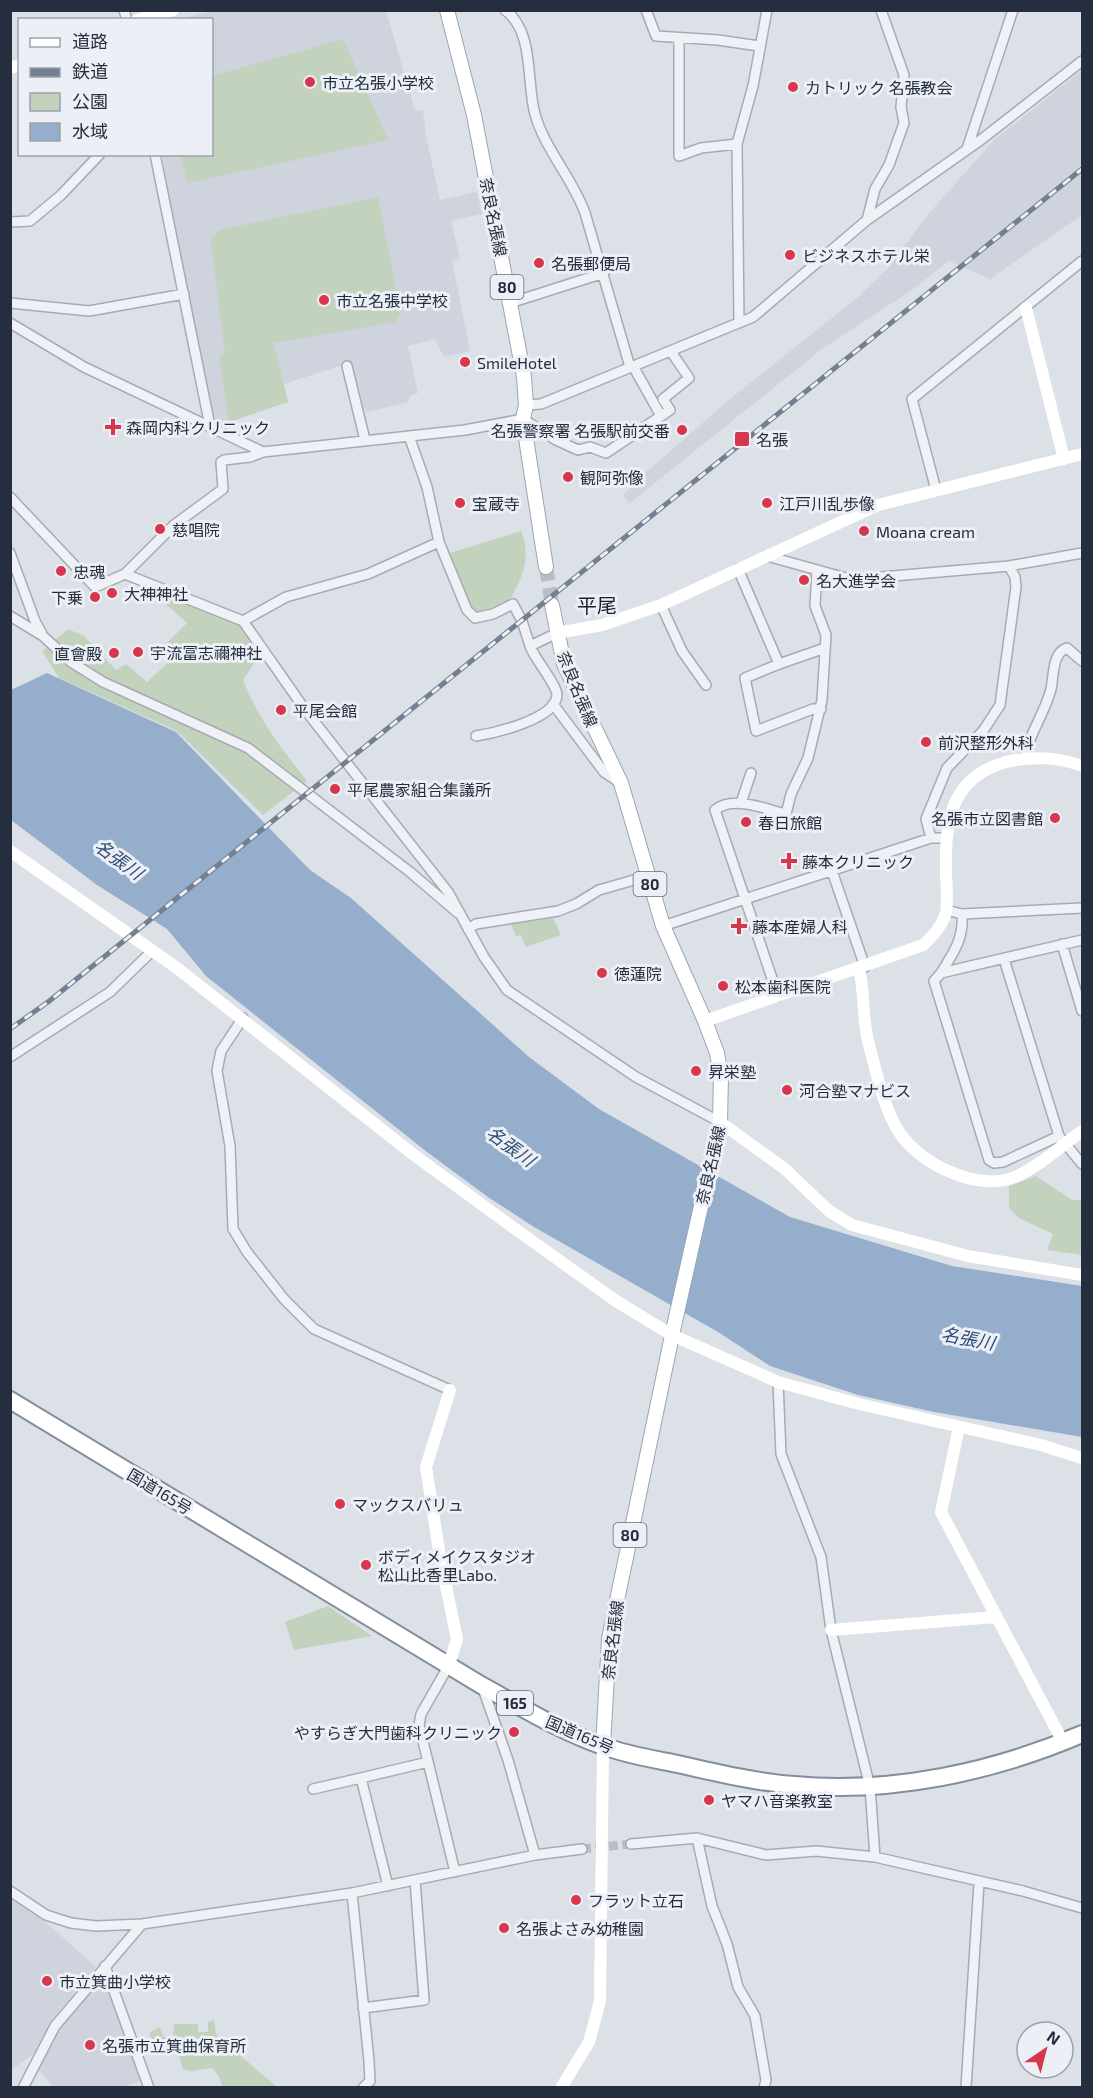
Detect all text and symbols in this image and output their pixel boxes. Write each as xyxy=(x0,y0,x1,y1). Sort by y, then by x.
legend xyxy=(18,18,213,156)
text: 道路 xyxy=(72,30,108,52)
text: 鉄道 xyxy=(72,60,108,82)
place label: 市立名張小学校 xyxy=(322,73,434,92)
marker: 市立名張小学校 xyxy=(303,75,317,89)
place label: カトリック 名張教会 xyxy=(805,78,953,97)
marker: カトリック 名張教会 xyxy=(786,80,800,94)
text: 公園 xyxy=(72,90,108,112)
text: 水域 xyxy=(72,120,108,142)
street label: 奈良名張線 xyxy=(477,176,511,258)
place label: ビジネスホテル栄 xyxy=(802,246,930,265)
marker: ビジネスホテル栄 xyxy=(783,248,797,262)
place label: 名張郵便局 xyxy=(551,254,631,273)
marker: 名張郵便局 xyxy=(532,256,546,270)
road number: 80 xyxy=(490,275,524,299)
place label: 市立名張中学校 xyxy=(336,291,448,310)
marker: 市立名張中学校 xyxy=(317,293,331,307)
place label: SmileHotel xyxy=(477,353,557,372)
marker: SmileHotel xyxy=(458,355,472,369)
marker: 森岡内科クリニック xyxy=(104,418,122,436)
place label: 森岡内科クリニック xyxy=(126,418,270,437)
place label: 名張警察署 名張駅前交番 xyxy=(490,421,670,440)
marker: 名張警察署 名張駅前交番 xyxy=(675,423,689,437)
marker: 名張 xyxy=(733,430,751,448)
place label: 名張 xyxy=(756,430,788,449)
place label: 観阿弥像 xyxy=(580,468,644,487)
marker: 観阿弥像 xyxy=(561,470,575,484)
place label: 宝蔵寺 xyxy=(472,494,520,513)
place label: 江戸川乱歩像 xyxy=(779,494,875,513)
marker: 宝蔵寺 xyxy=(453,496,467,510)
marker: 江戸川乱歩像 xyxy=(760,496,774,510)
place label: 慈唱院 xyxy=(172,520,220,539)
marker: 慈唱院 xyxy=(153,522,167,536)
place label: Moana cream xyxy=(876,522,975,541)
marker: Moana cream xyxy=(857,524,871,538)
place label: 忠魂 xyxy=(73,562,105,581)
marker: 忠魂 xyxy=(54,564,68,578)
place label: 名大進学会 xyxy=(816,571,896,590)
marker: 名大進学会 xyxy=(797,573,811,587)
place label: 大神神社 xyxy=(124,584,188,603)
marker: 大神神社 xyxy=(105,586,119,600)
place label: 下乗 xyxy=(51,588,83,607)
marker: 下乗 xyxy=(88,590,102,604)
district label: 平尾 xyxy=(577,593,617,617)
place label: 宇流冨志禰神社 xyxy=(150,643,262,662)
place label: 直會殿 xyxy=(54,644,102,663)
marker: 宇流冨志禰神社 xyxy=(131,645,145,659)
marker: 直會殿 xyxy=(107,646,121,660)
street label: 奈良名張線 xyxy=(554,648,602,730)
place label: 平尾会館 xyxy=(293,701,357,720)
marker: 平尾会館 xyxy=(274,703,288,717)
place label: 前沢整形外科 xyxy=(938,733,1034,752)
marker: 前沢整形外科 xyxy=(919,735,933,749)
place label: 平尾農家組合集議所 xyxy=(347,780,491,799)
marker: 平尾農家組合集議所 xyxy=(328,782,342,796)
place label: 名張市立図書館 xyxy=(931,809,1043,828)
marker: 名張市立図書館 xyxy=(1048,811,1062,825)
place label: 春日旅館 xyxy=(758,813,822,832)
marker: 春日旅館 xyxy=(739,815,753,829)
water label: 名張川 xyxy=(91,834,149,885)
marker: 藤本クリニック xyxy=(780,852,798,870)
place label: 藤本クリニック xyxy=(802,852,914,871)
road number: 80 xyxy=(634,872,666,896)
marker: 藤本産婦人科 xyxy=(730,917,748,935)
place label: 藤本産婦人科 xyxy=(752,917,848,936)
place label: 徳蓮院 xyxy=(614,964,662,983)
marker: 徳蓮院 xyxy=(595,966,609,980)
place label: 松本歯科医院 xyxy=(735,977,831,996)
marker: 松本歯科医院 xyxy=(716,979,730,993)
place label: 昇栄塾 xyxy=(708,1062,756,1081)
marker: 昇栄塾 xyxy=(689,1064,703,1078)
place label: 河合塾マナビス xyxy=(799,1081,911,1100)
marker: 河合塾マナビス xyxy=(780,1083,794,1097)
water label: 名張川 xyxy=(483,1121,541,1172)
street label: 奈良名張線 xyxy=(692,1124,728,1206)
water label: 名張川 xyxy=(939,1322,999,1354)
street label: 国道165号 xyxy=(124,1464,196,1518)
place label: マックスバリュ xyxy=(352,1495,464,1514)
marker: マックスバリュ xyxy=(333,1497,347,1511)
road number: 80 xyxy=(614,1523,646,1547)
place label: ボディメイクスタジオ 松山比香里Labo. xyxy=(378,1547,536,1584)
marker: ボディメイクスタジオ 松山比香里Labo. xyxy=(359,1558,373,1572)
street label: 奈良名張線 xyxy=(598,1599,626,1681)
road number: 165 xyxy=(497,1691,533,1715)
street label: 国道165号 xyxy=(543,1711,617,1757)
place label: やすらぎ大門歯科クリニック xyxy=(294,1723,502,1742)
marker: やすらぎ大門歯科クリニック xyxy=(507,1725,521,1739)
place label: ヤマハ音楽教室 xyxy=(721,1791,833,1810)
marker: ヤマハ音楽教室 xyxy=(702,1793,716,1807)
place label: フラット立石 xyxy=(588,1891,684,1910)
marker: フラット立石 xyxy=(569,1893,583,1907)
place label: 名張よさみ幼稚園 xyxy=(516,1919,644,1938)
marker: 名張よさみ幼稚園 xyxy=(497,1921,511,1935)
place label: 市立箕曲小学校 xyxy=(59,1972,171,1991)
marker: 市立箕曲小学校 xyxy=(40,1974,54,1988)
north arrow xyxy=(1015,2020,1075,2080)
text: N xyxy=(1044,2026,1064,2048)
place label: 名張市立箕曲保育所 xyxy=(102,2036,246,2055)
marker: 名張市立箕曲保育所 xyxy=(83,2038,97,2052)

